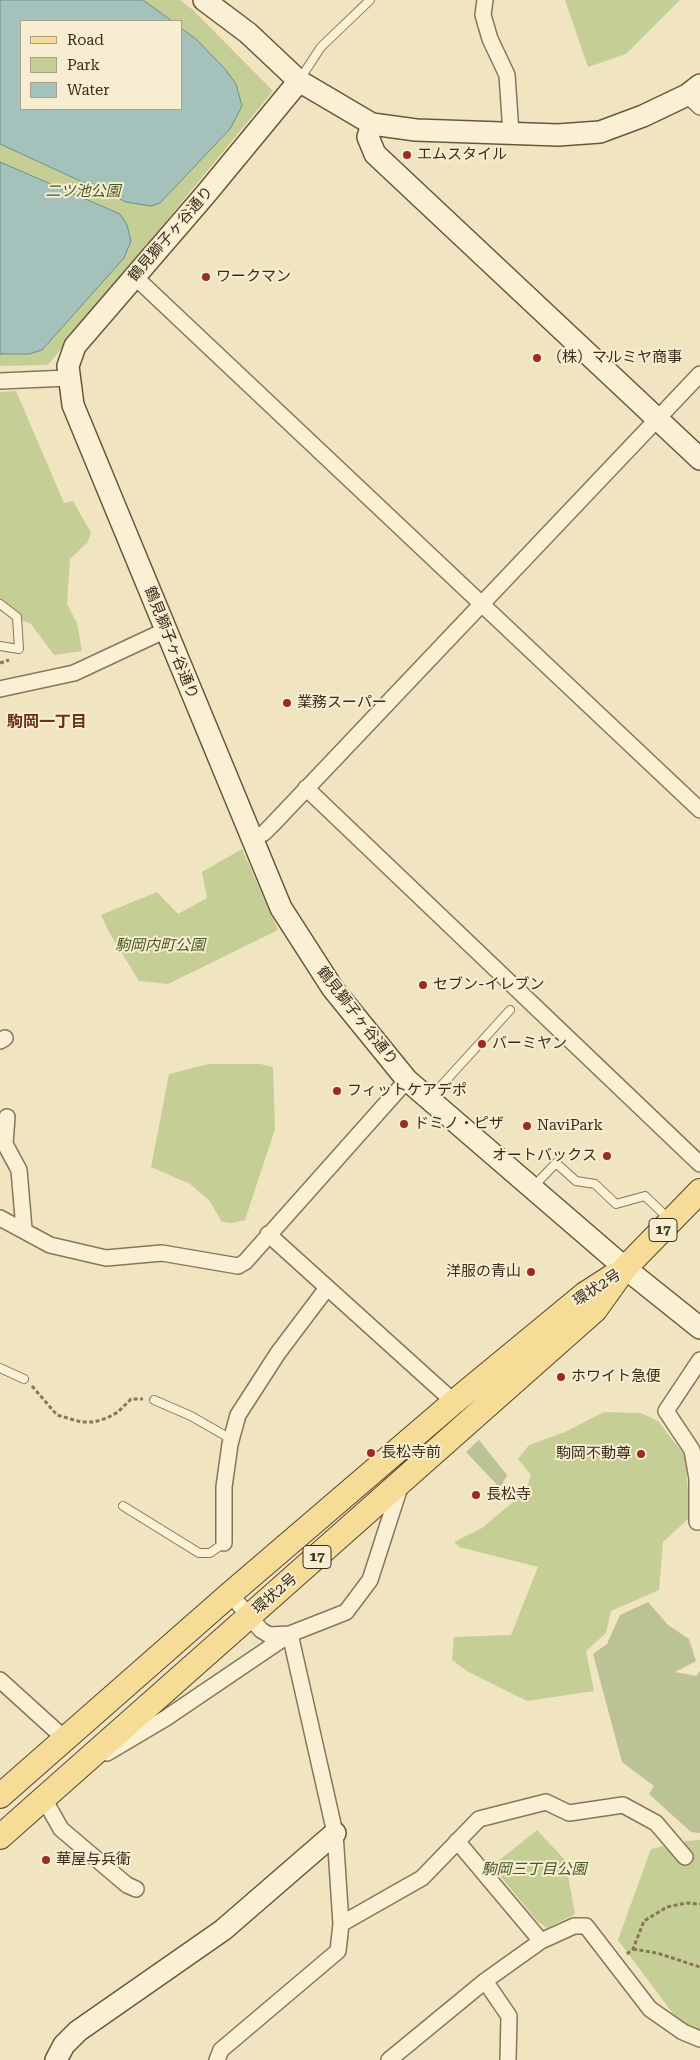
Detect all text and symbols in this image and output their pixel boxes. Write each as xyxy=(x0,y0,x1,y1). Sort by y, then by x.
legend xyxy=(20,20,182,110)
text: Road xyxy=(67,31,104,49)
text: Park xyxy=(67,56,100,74)
text: Water xyxy=(67,81,109,99)
place label: エムスタイル xyxy=(417,146,507,164)
marker: エムスタイル xyxy=(401,149,413,161)
park label: 二ツ池公園 xyxy=(46,183,120,201)
street label: 鶴見獅子ヶ谷通り xyxy=(125,183,217,285)
place label: ワークマン xyxy=(216,268,291,286)
marker: ワークマン xyxy=(200,271,212,283)
place label: （株）マルミヤ商事 xyxy=(547,349,682,367)
marker: （株）マルミヤ商事 xyxy=(531,352,543,364)
street label: 鶴見獅子ヶ谷通り xyxy=(140,584,202,702)
place label: 業務スーパー xyxy=(297,694,387,712)
marker: 業務スーパー xyxy=(281,697,293,709)
district label: 駒岡一丁目 xyxy=(7,712,87,732)
park label: 駒岡内町公園 xyxy=(115,937,205,955)
street label: 鶴見獅子ヶ谷通り xyxy=(313,963,401,1069)
place label: セブン-イレブン xyxy=(433,976,545,994)
marker: セブン-イレブン xyxy=(417,979,429,991)
place label: バーミヤン xyxy=(492,1035,567,1053)
marker: バーミヤン xyxy=(476,1038,488,1050)
place label: フィットケアデポ xyxy=(347,1082,467,1100)
marker: フィットケアデポ xyxy=(331,1085,343,1097)
place label: ドミノ・ピザ xyxy=(414,1115,504,1133)
place label: NaviPark xyxy=(537,1117,603,1135)
marker: ドミノ・ピザ xyxy=(398,1118,410,1130)
marker: NaviPark xyxy=(521,1120,533,1132)
place label: オートバックス xyxy=(492,1147,597,1165)
marker: オートバックス xyxy=(601,1150,613,1162)
road number: 17 xyxy=(649,1218,677,1242)
place label: 洋服の青山 xyxy=(446,1263,521,1281)
marker: 洋服の青山 xyxy=(525,1266,537,1278)
street label: 環状2号 xyxy=(570,1266,624,1310)
place label: ホワイト急便 xyxy=(571,1368,661,1386)
marker: ホワイト急便 xyxy=(555,1371,567,1383)
place label: 長松寺前 xyxy=(381,1444,441,1462)
place label: 駒岡不動尊 xyxy=(556,1445,631,1463)
marker: 長松寺前 xyxy=(365,1447,377,1459)
marker: 駒岡不動尊 xyxy=(635,1448,647,1460)
place label: 長松寺 xyxy=(486,1486,531,1504)
marker: 長松寺 xyxy=(470,1489,482,1501)
road number: 17 xyxy=(303,1545,331,1568)
street label: 環状2号 xyxy=(249,1570,301,1618)
place label: 華屋与兵衛 xyxy=(56,1851,131,1869)
marker: 華屋与兵衛 xyxy=(40,1854,52,1866)
park label: 駒岡三丁目公園 xyxy=(482,1861,586,1879)

